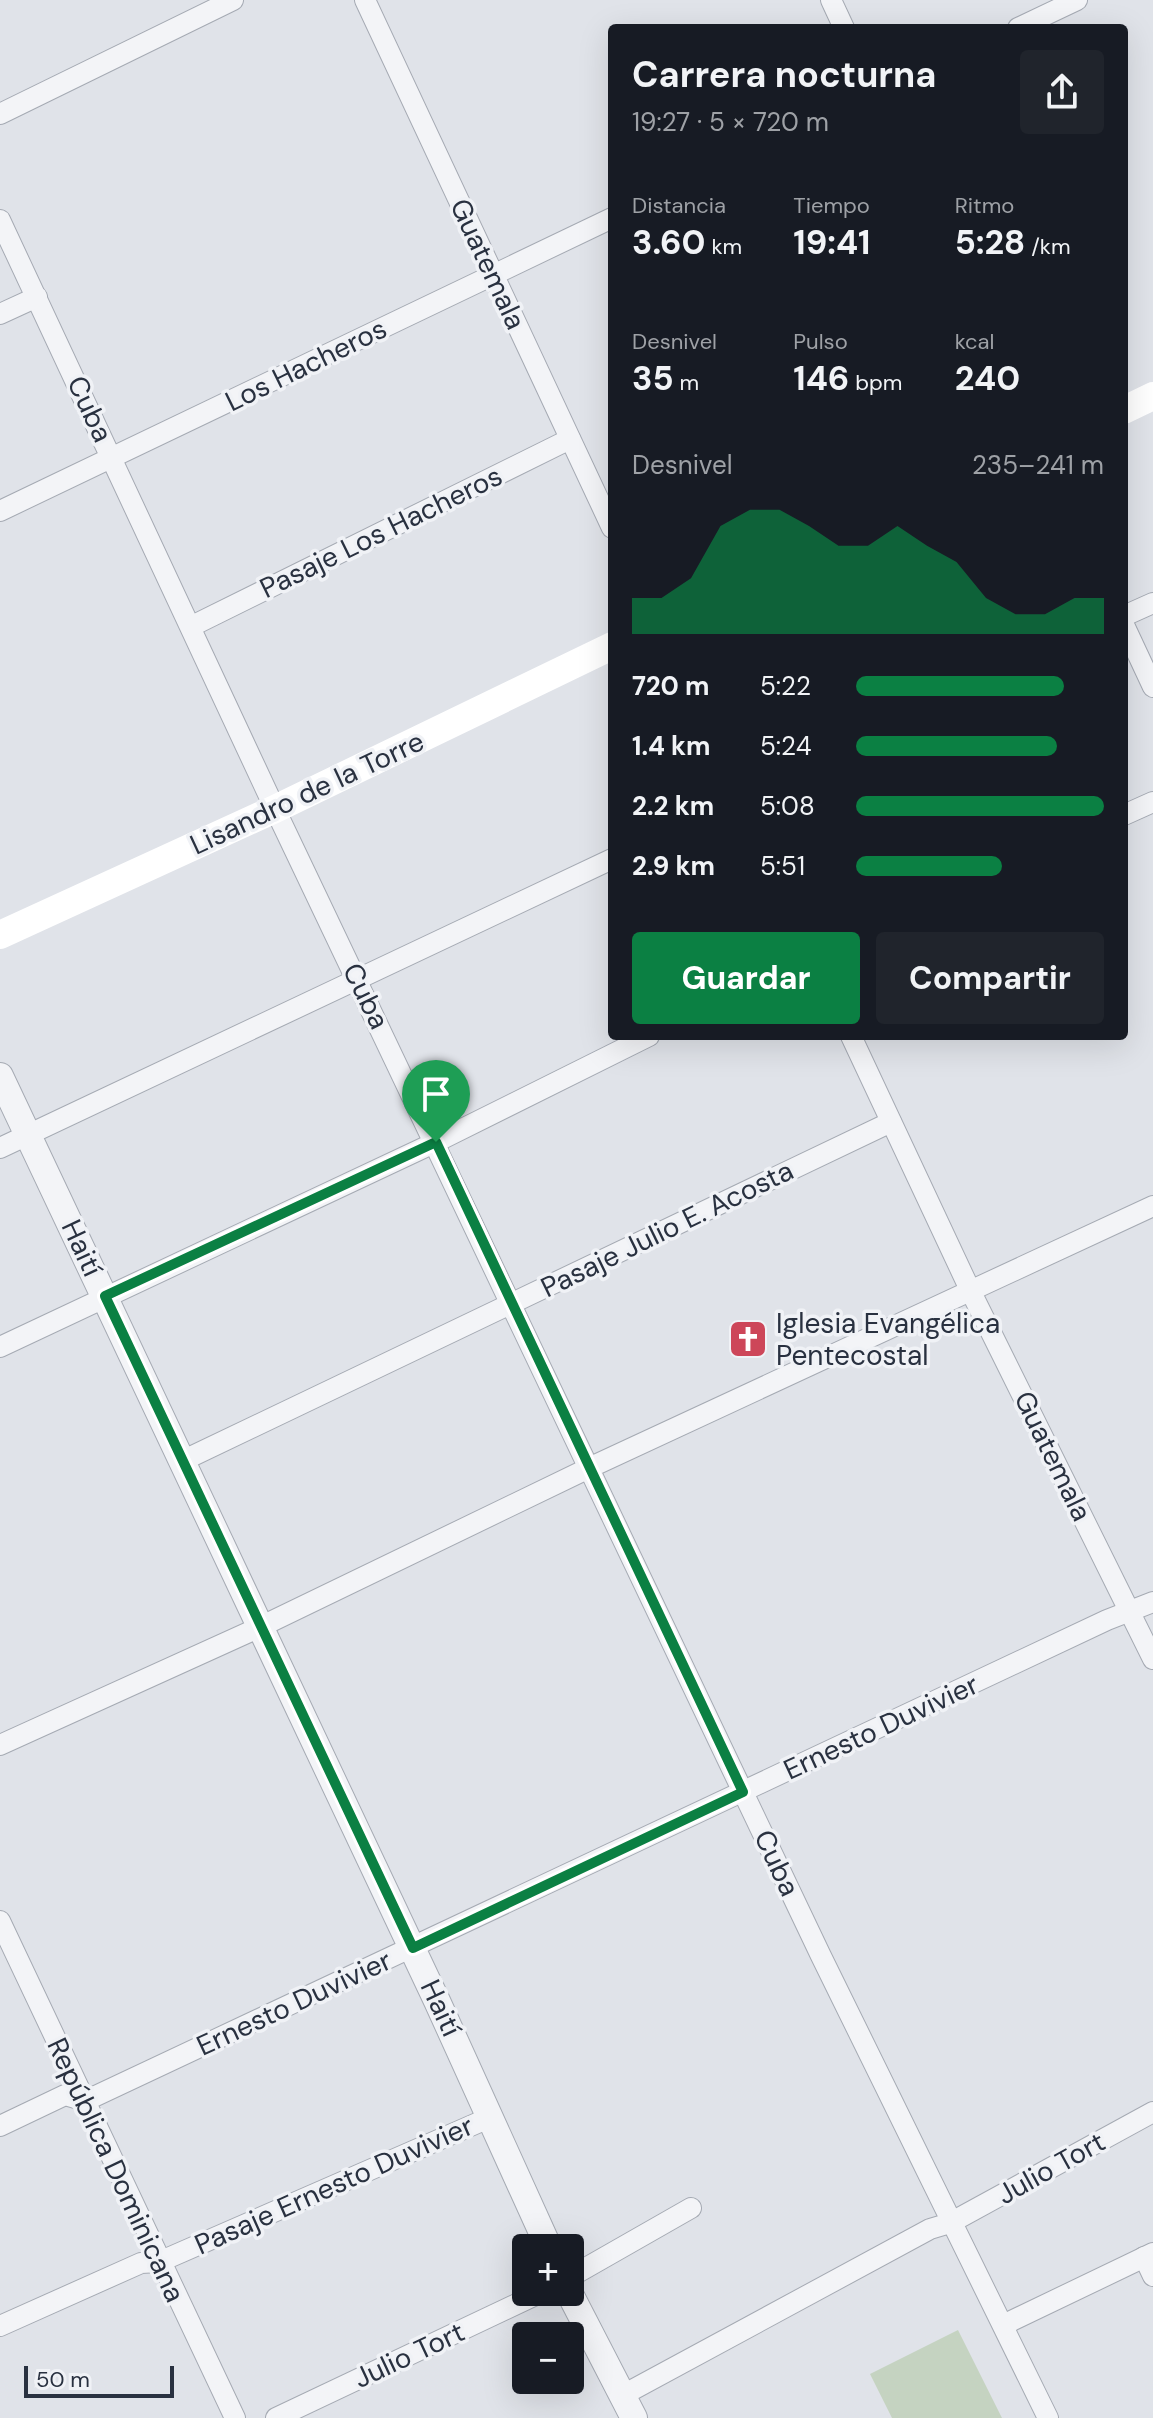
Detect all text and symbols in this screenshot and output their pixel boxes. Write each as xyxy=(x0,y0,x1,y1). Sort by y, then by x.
button: share xyxy=(1020,50,1104,134)
text: Carrera nocturna xyxy=(632,51,936,98)
text: 19:27 · 5 × 720 m xyxy=(632,105,829,139)
text: Distancia xyxy=(632,191,726,220)
text: Tiempo xyxy=(793,191,870,220)
text: Ritmo xyxy=(955,191,1014,220)
street label: Guatemala xyxy=(442,193,534,335)
text: 3.60 xyxy=(632,220,706,265)
text: 19:41 xyxy=(793,220,870,265)
text: 5:28 xyxy=(955,220,1025,265)
text: km xyxy=(706,232,742,261)
text: /km xyxy=(1025,232,1071,261)
street label: Los Hacheros xyxy=(219,310,393,420)
text: Desnivel xyxy=(632,327,717,356)
text: Pulso xyxy=(793,327,848,356)
text: kcal xyxy=(955,327,994,356)
text: 35 xyxy=(632,356,674,401)
text: 146 xyxy=(793,356,849,401)
text: 240 xyxy=(955,356,1020,401)
text: m xyxy=(674,368,699,397)
text: bpm xyxy=(849,368,902,397)
street label: Cuba xyxy=(59,370,121,448)
text: Desnivel xyxy=(632,448,733,482)
text: 235–241 m xyxy=(972,448,1104,482)
street label: Pasaje Los Hacheros xyxy=(254,457,508,607)
text: 720 m xyxy=(632,669,709,703)
text: 5:22 xyxy=(760,669,811,703)
street label: Lisandro de la Torre xyxy=(184,723,430,863)
text: 1.4 km xyxy=(632,729,711,763)
text: 5:24 xyxy=(760,729,811,763)
text: 2.2 km xyxy=(632,789,714,823)
text: 5:08 xyxy=(760,789,815,823)
text: 2.9 km xyxy=(632,849,715,883)
text: 5:51 xyxy=(760,849,805,883)
button: Guardar xyxy=(632,932,860,1024)
button: Compartir xyxy=(876,932,1104,1024)
street label: Cuba xyxy=(334,957,398,1035)
pin xyxy=(402,1060,470,1142)
icon: arrive xyxy=(414,1072,458,1116)
street label: Pasaje Julio E. Acosta xyxy=(535,1152,799,1306)
street label: Haití xyxy=(53,1214,111,1283)
place label: Iglesia Evangélica Pentecostal xyxy=(776,1305,1000,1374)
church icon: Iglesia Evangélica Pentecostal xyxy=(727,1318,769,1360)
street label: Guatemala xyxy=(1006,1385,1100,1527)
street label: Ernesto Duvivier xyxy=(778,1666,984,1788)
street label: Cuba xyxy=(746,1824,808,1902)
street label: Ernesto Duvivier xyxy=(191,1942,397,2064)
street label: Haití xyxy=(412,1974,470,2043)
street label: República Dominicana xyxy=(39,2032,193,2308)
street label: Pasaje Ernesto Duvivier xyxy=(189,2107,479,2263)
street label: Julio Tort xyxy=(990,2123,1112,2213)
map controls xyxy=(512,2234,584,2394)
button: + xyxy=(512,2234,584,2306)
street label: Julio Tort xyxy=(348,2313,470,2397)
button: − xyxy=(512,2322,584,2394)
scale bar xyxy=(24,2362,174,2398)
text: 50 m xyxy=(36,2365,90,2394)

